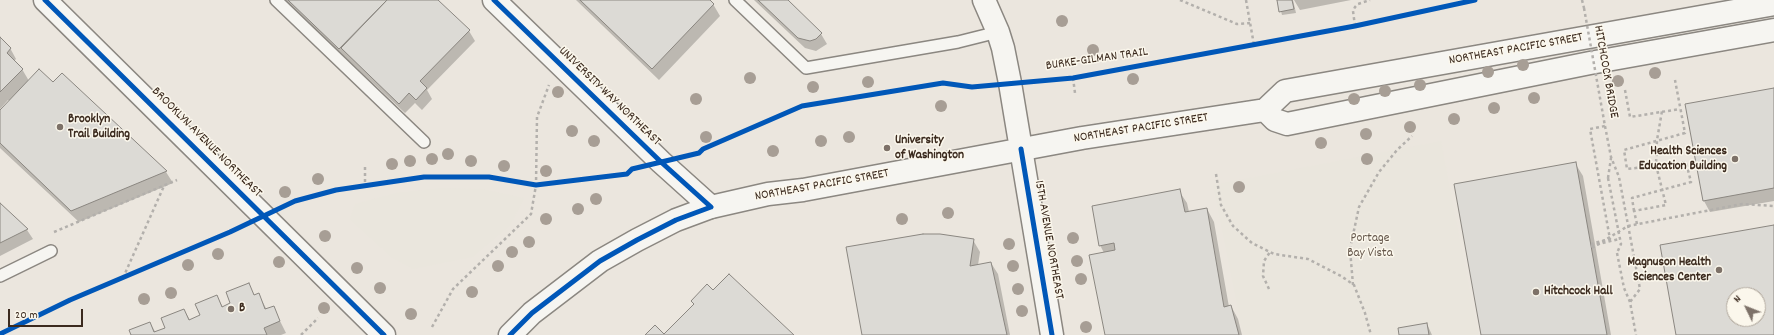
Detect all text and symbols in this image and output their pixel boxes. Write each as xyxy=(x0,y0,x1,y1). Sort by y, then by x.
street label: HITCHCOCK BRIDGE xyxy=(1589,24,1621,120)
street label: NORTHEAST PACIFIC STREET xyxy=(1448,31,1584,69)
street label: UNIVERSITY WAY NORTHEAST xyxy=(555,44,663,150)
street label: BURKE-GILMAN TRAIL xyxy=(1045,45,1149,75)
street label: BROOKLYN AVENUE NORTHEAST xyxy=(148,85,264,201)
street label: NORTHEAST PACIFIC STREET xyxy=(1073,111,1209,147)
place label: Brooklyn Trail Building xyxy=(68,112,130,143)
marker: Brooklyn Trail Building xyxy=(55,122,65,132)
place label: University of Washington xyxy=(895,133,964,164)
marker: University of Washington xyxy=(882,143,892,153)
place label: Health Sciences Education Building xyxy=(1639,144,1727,175)
marker: Health Sciences Education Building xyxy=(1730,154,1740,164)
street label: NORTHEAST PACIFIC STREET xyxy=(754,167,890,205)
street label: 15TH AVENUE NORTHEAST xyxy=(1030,179,1066,301)
park label: Portage Bay Vista xyxy=(1347,231,1393,262)
place label: Magnuson Health Sciences Center xyxy=(1627,255,1711,286)
marker: Magnuson Health Sciences Center xyxy=(1714,265,1724,275)
place label: Hitchcock Hall xyxy=(1544,284,1612,300)
marker: Hitchcock Hall xyxy=(1531,287,1541,297)
north arrow xyxy=(1726,287,1766,327)
text: N xyxy=(1730,292,1746,307)
scale bar xyxy=(10,301,85,327)
place label: B xyxy=(239,301,245,317)
marker: B xyxy=(226,304,236,314)
text: 20 m xyxy=(15,307,38,324)

